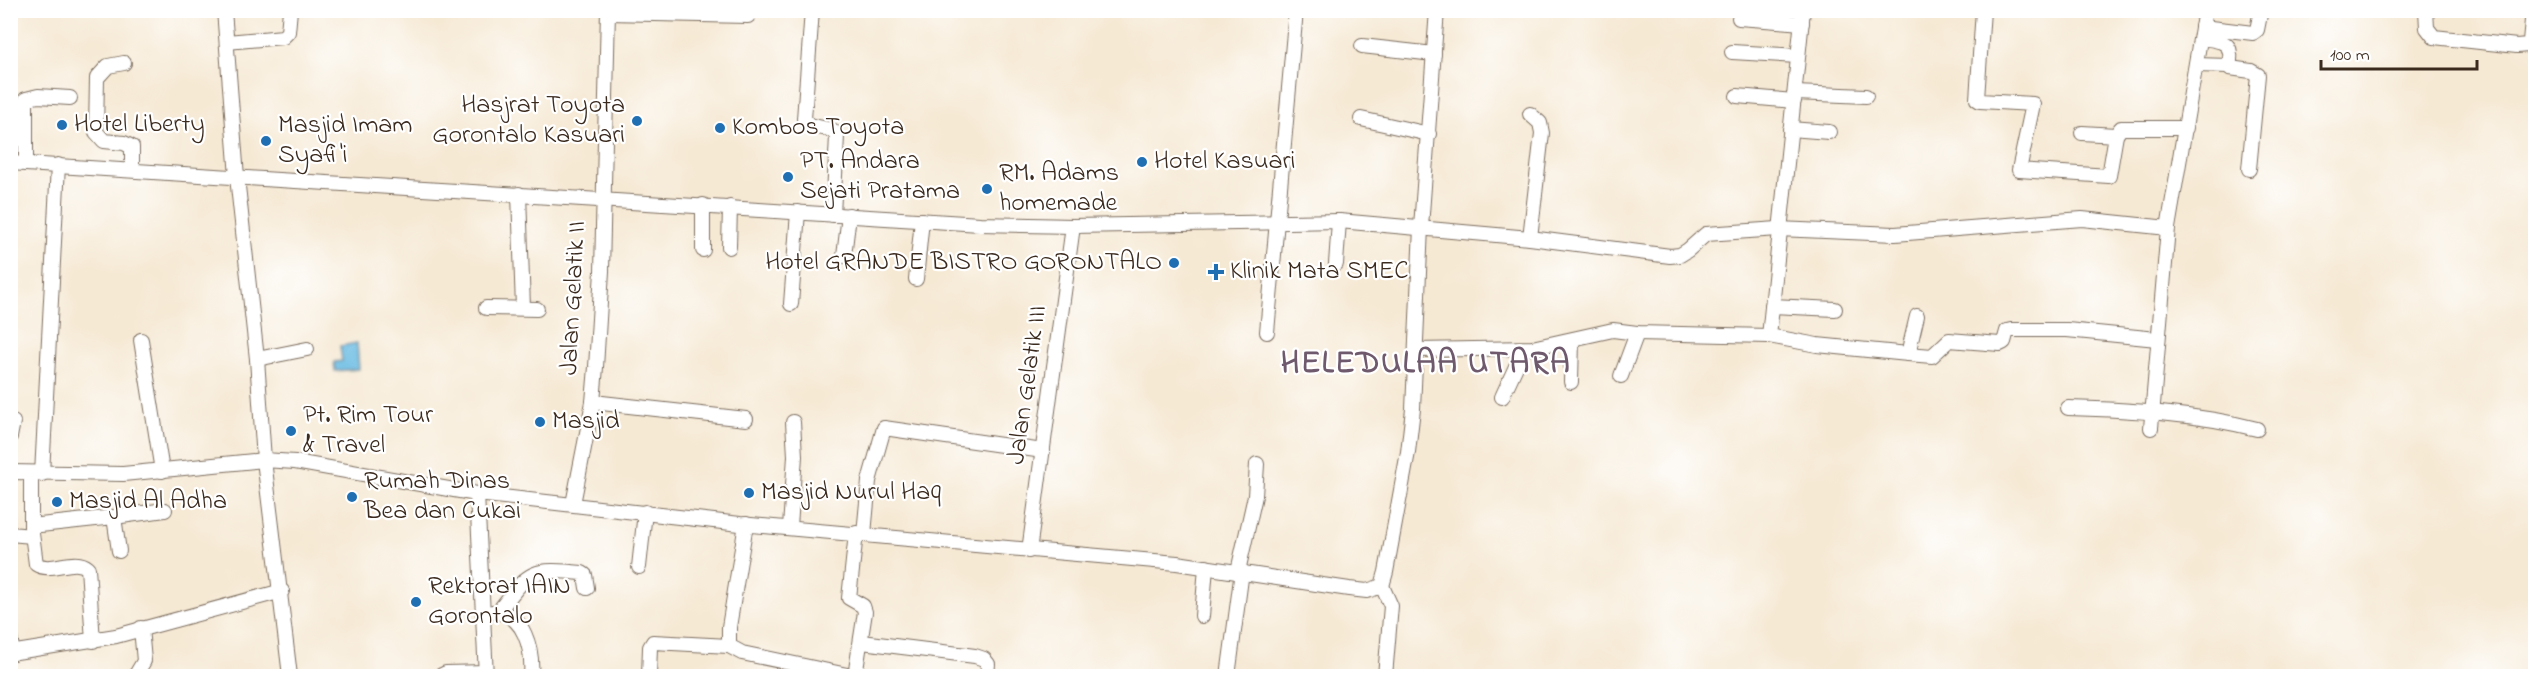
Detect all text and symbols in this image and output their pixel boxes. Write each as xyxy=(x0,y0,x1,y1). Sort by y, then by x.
scale bar xyxy=(2321,33,2477,71)
text: 100 m xyxy=(2330,43,2370,69)
place label: Hasjrat Toyota Gorontalo Kasuari xyxy=(432,87,625,155)
place label: Hotel Liberty xyxy=(74,106,205,144)
place label: Masjid Imam Syafi'i xyxy=(278,107,413,175)
place label: Kombos Toyota xyxy=(732,109,904,147)
marker: Hasjrat Toyota Gorontalo Kasuari xyxy=(630,114,644,128)
marker: Hotel Liberty xyxy=(55,118,69,132)
marker: Kombos Toyota xyxy=(713,121,727,135)
marker: Masjid Imam Syafi'i xyxy=(259,134,273,148)
place label: PT. Andara Sejati Pratama xyxy=(800,143,960,211)
place label: Hotel Kasuari xyxy=(1154,143,1295,181)
place label: RM. Adams homemade xyxy=(999,155,1119,223)
marker: Hotel Kasuari xyxy=(1135,155,1149,169)
marker: PT. Andara Sejati Pratama xyxy=(781,170,795,184)
marker: RM. Adams homemade xyxy=(980,182,994,196)
street label: Jalan Gelatik II xyxy=(551,220,597,376)
place label: Hotel GRANDE BISTRO GORONTALO xyxy=(765,244,1162,282)
place label: Klinik Mata SMEC xyxy=(1230,253,1409,291)
marker: Hotel GRANDE BISTRO GORONTALO xyxy=(1167,256,1181,270)
marker: Klinik Mata SMEC xyxy=(1207,263,1225,281)
street label: Jalan Gelatik III xyxy=(998,303,1058,467)
district label: HELEDULAA UTARA xyxy=(1281,341,1571,388)
place label: Pt. Rim Tour & Travel xyxy=(303,397,434,465)
place label: Masjid xyxy=(552,403,620,441)
marker: Masjid xyxy=(533,415,547,429)
marker: Pt. Rim Tour & Travel xyxy=(284,424,298,438)
place label: Rumah Dinas Bea dan Cukai xyxy=(363,463,521,531)
place label: Masjid Nurul Haq xyxy=(761,474,941,512)
place label: Masjid Al Adha xyxy=(69,483,227,521)
marker: Masjid Nurul Haq xyxy=(742,486,756,500)
marker: Rumah Dinas Bea dan Cukai xyxy=(345,490,359,504)
marker: Masjid Al Adha xyxy=(50,495,64,509)
place label: Rektorat IAIN Gorontalo xyxy=(428,568,571,636)
marker: Rektorat IAIN Gorontalo xyxy=(409,595,423,609)

